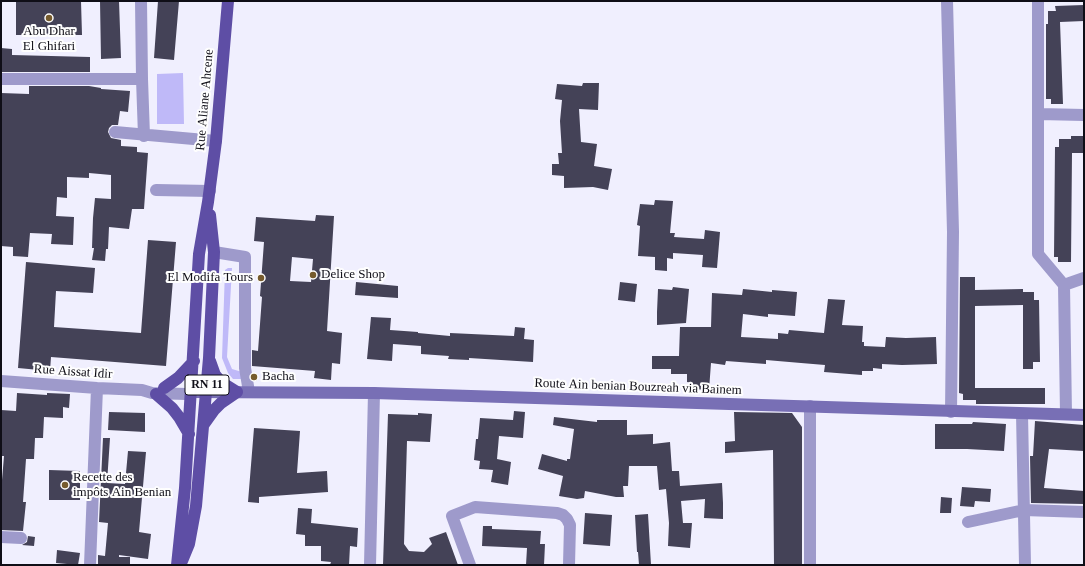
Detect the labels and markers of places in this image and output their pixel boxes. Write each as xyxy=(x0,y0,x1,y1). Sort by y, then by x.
marker: Abu Dhar El Ghifari xyxy=(44,13,54,23)
place label: Abu Dhar El Ghifari xyxy=(19,24,79,55)
place label: Delice Shop xyxy=(321,267,393,283)
place label: El Modifa Tours xyxy=(156,270,253,286)
marker: Delice Shop xyxy=(308,270,318,280)
marker: El Modifa Tours xyxy=(256,273,266,283)
place label: Bacha xyxy=(262,369,300,385)
marker: Bacha xyxy=(249,372,259,382)
place label: Recette des impôts Ain Benian xyxy=(73,470,187,501)
marker: Recette des impôts Ain Benian xyxy=(60,480,70,490)

